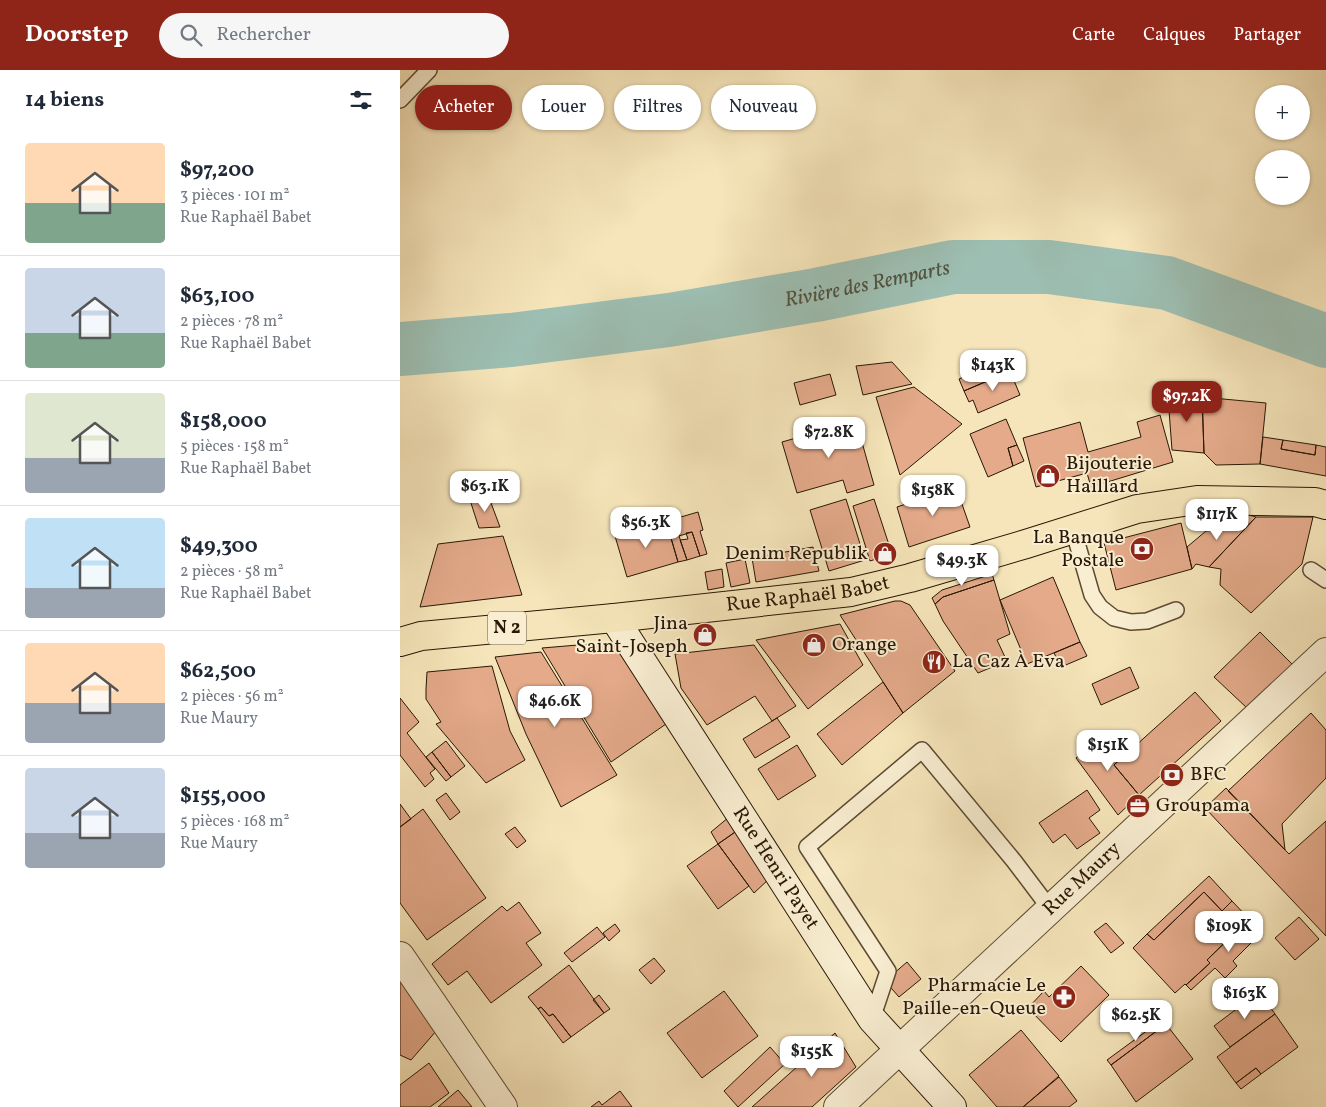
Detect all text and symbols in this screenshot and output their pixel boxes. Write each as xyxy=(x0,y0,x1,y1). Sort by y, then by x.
search box xyxy=(159,13,509,58)
text: Doorstep xyxy=(25,18,129,52)
icon: search xyxy=(177,21,205,49)
text: Rechercher xyxy=(217,22,311,48)
text: Carte xyxy=(1072,23,1115,48)
text: Calques xyxy=(1143,23,1205,48)
text: Partager xyxy=(1233,23,1301,48)
chip: Acheter xyxy=(415,85,512,130)
chip: Louer xyxy=(522,85,604,130)
chip: Filtres xyxy=(614,85,701,130)
chip: Nouveau xyxy=(711,85,816,130)
map controls xyxy=(1255,85,1310,205)
button: + xyxy=(1255,85,1310,140)
text: 14 biens xyxy=(25,86,104,115)
icon: filters xyxy=(347,86,375,114)
button: − xyxy=(1255,150,1310,205)
text: $97,200 xyxy=(180,156,254,185)
icon: home xyxy=(65,163,125,223)
text: 3 pièces · 101 m² xyxy=(180,185,289,207)
text: Rue Raphaël Babet xyxy=(180,207,312,229)
water label: Rivière des Remparts xyxy=(782,253,953,315)
text: $63,100 xyxy=(180,282,254,311)
icon: home xyxy=(65,288,125,348)
text: 2 pièces · 78 m² xyxy=(180,311,283,333)
text: Rue Raphaël Babet xyxy=(180,333,312,355)
pin: $143K xyxy=(958,350,1028,392)
text: $143K xyxy=(971,355,1015,377)
pin: $97.2K xyxy=(1146,380,1228,423)
text: $97.2K xyxy=(1163,386,1211,408)
text: $158,000 xyxy=(180,407,267,436)
icon: home xyxy=(65,413,125,473)
pin: $72.8K xyxy=(788,416,870,459)
text: $72.8K xyxy=(804,422,854,444)
text: 5 pièces · 158 m² xyxy=(180,436,289,458)
place label: Bijouterie Haillard xyxy=(1066,450,1152,501)
text: Rue Raphaël Babet xyxy=(180,458,312,480)
shop icon: Bijouterie Haillard xyxy=(1035,463,1061,489)
pin: $63.1K xyxy=(444,470,526,513)
pin: $158K xyxy=(898,474,968,517)
text: $63.1K xyxy=(461,476,509,498)
text: $158K xyxy=(911,480,955,502)
pin: $117K xyxy=(1182,498,1252,541)
text: $117K xyxy=(1196,504,1238,526)
pin: $56.3K xyxy=(605,506,687,549)
text: $56.3K xyxy=(621,512,671,534)
place label: La Banque Postale xyxy=(1033,524,1124,575)
text: $49,300 xyxy=(180,532,258,561)
bank icon: La Banque Postale xyxy=(1129,536,1155,562)
icon: home xyxy=(65,538,125,598)
place label: Denim Republik xyxy=(725,540,868,568)
shop icon: Denim Republik xyxy=(872,541,898,567)
pin: $49.3K xyxy=(921,544,1003,587)
text: $49.3K xyxy=(936,550,988,572)
text: 2 pièces · 58 m² xyxy=(180,561,284,583)
street label: Rue Raphaël Babet xyxy=(725,569,892,620)
text: Rue Raphaël Babet xyxy=(180,583,312,605)
place label: Jina Saint-Joseph xyxy=(576,610,688,661)
road number: N 2 xyxy=(488,612,526,644)
shop icon: Jina Saint-Joseph xyxy=(692,622,718,648)
place label: Orange xyxy=(832,631,897,659)
shop icon: Orange xyxy=(801,632,827,658)
place label: La Caz À Eva xyxy=(952,648,1065,676)
restaurant icon: La Caz À Eva xyxy=(921,649,947,675)
text: $62,500 xyxy=(180,657,256,686)
icon: home xyxy=(65,663,125,723)
text: 2 pièces · 56 m² xyxy=(180,686,284,708)
pin: $46.6K xyxy=(514,686,596,728)
text: $46.6K xyxy=(529,691,581,713)
text: Rue Maury xyxy=(180,708,258,730)
pin: $151K xyxy=(1073,730,1143,772)
text: $151K xyxy=(1087,735,1129,757)
place label: BFC xyxy=(1190,761,1227,789)
bank icon: BFC xyxy=(1159,762,1185,788)
text: $155,000 xyxy=(180,782,266,811)
icon: home xyxy=(65,788,125,848)
place label: Groupama xyxy=(1156,792,1250,820)
office icon: Groupama xyxy=(1125,793,1151,819)
street label: Rue Henri Payet xyxy=(725,802,825,936)
text: 5 pièces · 168 m² xyxy=(180,811,289,833)
text: Rue Maury xyxy=(180,833,258,855)
street label: Rue Maury xyxy=(1037,836,1128,923)
pin: $109K xyxy=(1194,910,1264,953)
text: $109K xyxy=(1206,916,1252,938)
place label: Pharmacie Le Paille-en-Queue xyxy=(902,972,1046,1023)
pin: $163K xyxy=(1210,978,1280,1020)
text: $163K xyxy=(1223,983,1267,1005)
pharmacy icon: Pharmacie Le Paille-en-Queue xyxy=(1051,984,1077,1010)
pin: $62.5K xyxy=(1095,1000,1177,1042)
text: $62.5K xyxy=(1111,1005,1161,1027)
pin: $155K xyxy=(777,1036,847,1078)
text: $155K xyxy=(791,1041,833,1063)

